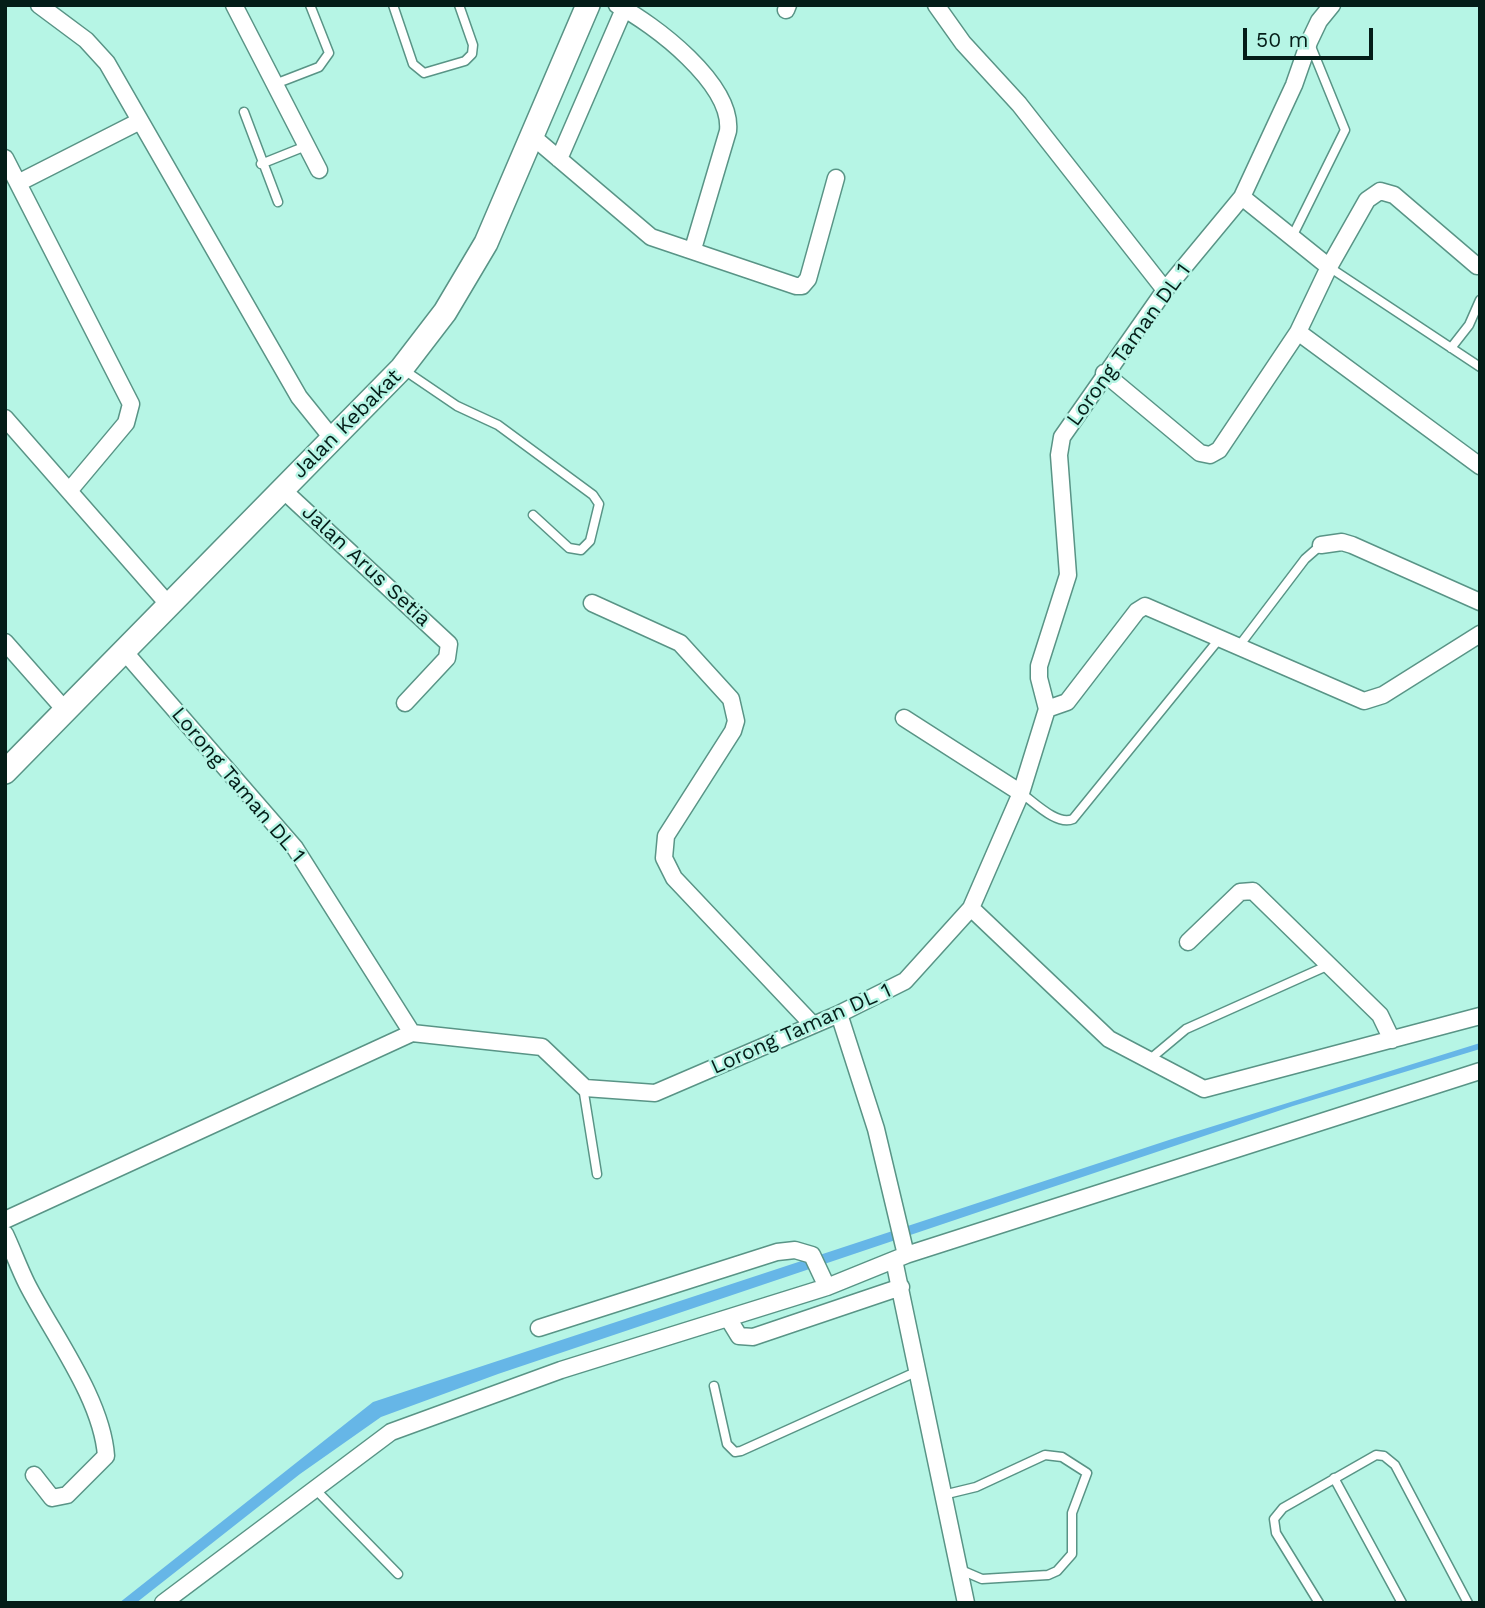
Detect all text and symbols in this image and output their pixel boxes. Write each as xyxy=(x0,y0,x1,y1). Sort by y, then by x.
scale bar xyxy=(1247,14,1376,58)
text: 50 m xyxy=(1256,27,1308,52)
street label: Lorong Taman DL 1 xyxy=(1062,259,1196,431)
street label: Jalan Kebakat xyxy=(287,364,407,484)
street label: Jalan Arus Setia xyxy=(296,500,436,632)
street label: Lorong Taman DL 1 xyxy=(166,702,310,868)
street label: Lorong Taman DL 1 xyxy=(707,978,895,1080)

